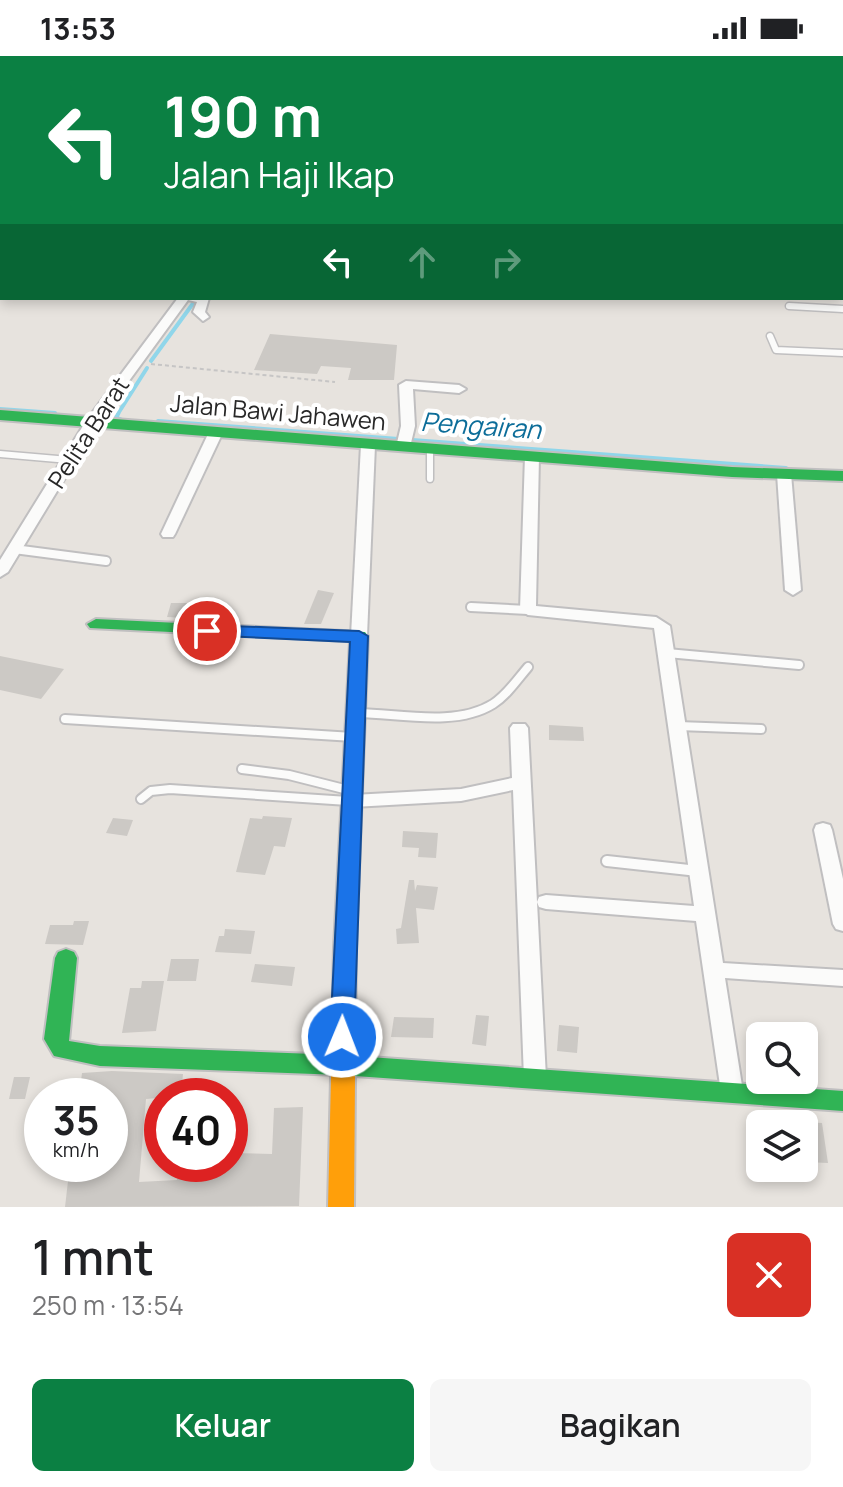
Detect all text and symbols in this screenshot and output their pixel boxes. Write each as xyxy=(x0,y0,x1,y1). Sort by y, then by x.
text: 13:53 xyxy=(40,8,116,49)
text: 190 m xyxy=(164,77,322,154)
icon: left xyxy=(32,88,136,192)
text: Jalan Haji Ikap xyxy=(164,150,395,199)
icon: left xyxy=(316,240,360,284)
icon: ahead xyxy=(400,240,444,284)
icon: right xyxy=(484,240,528,284)
street label: Pelita Barat xyxy=(39,370,136,494)
street label: Jalan Bawi Jahawen xyxy=(169,386,387,437)
water label: Pengairan xyxy=(420,403,544,447)
pin xyxy=(173,597,241,665)
icon: arrive xyxy=(185,609,229,653)
position arrow xyxy=(300,995,384,1079)
map controls xyxy=(746,1022,818,1182)
button: search xyxy=(746,1022,818,1094)
speed limit sign: 40 xyxy=(144,1078,248,1182)
text: 35 xyxy=(53,1092,99,1147)
button: layers xyxy=(746,1110,818,1182)
text: km/h xyxy=(53,1136,99,1163)
text: 1 mnt xyxy=(32,1224,154,1289)
button: close xyxy=(727,1233,811,1317)
text: 250 m · 13:54 xyxy=(32,1287,184,1323)
button: Keluar xyxy=(32,1379,414,1471)
button: Bagikan xyxy=(430,1379,811,1471)

